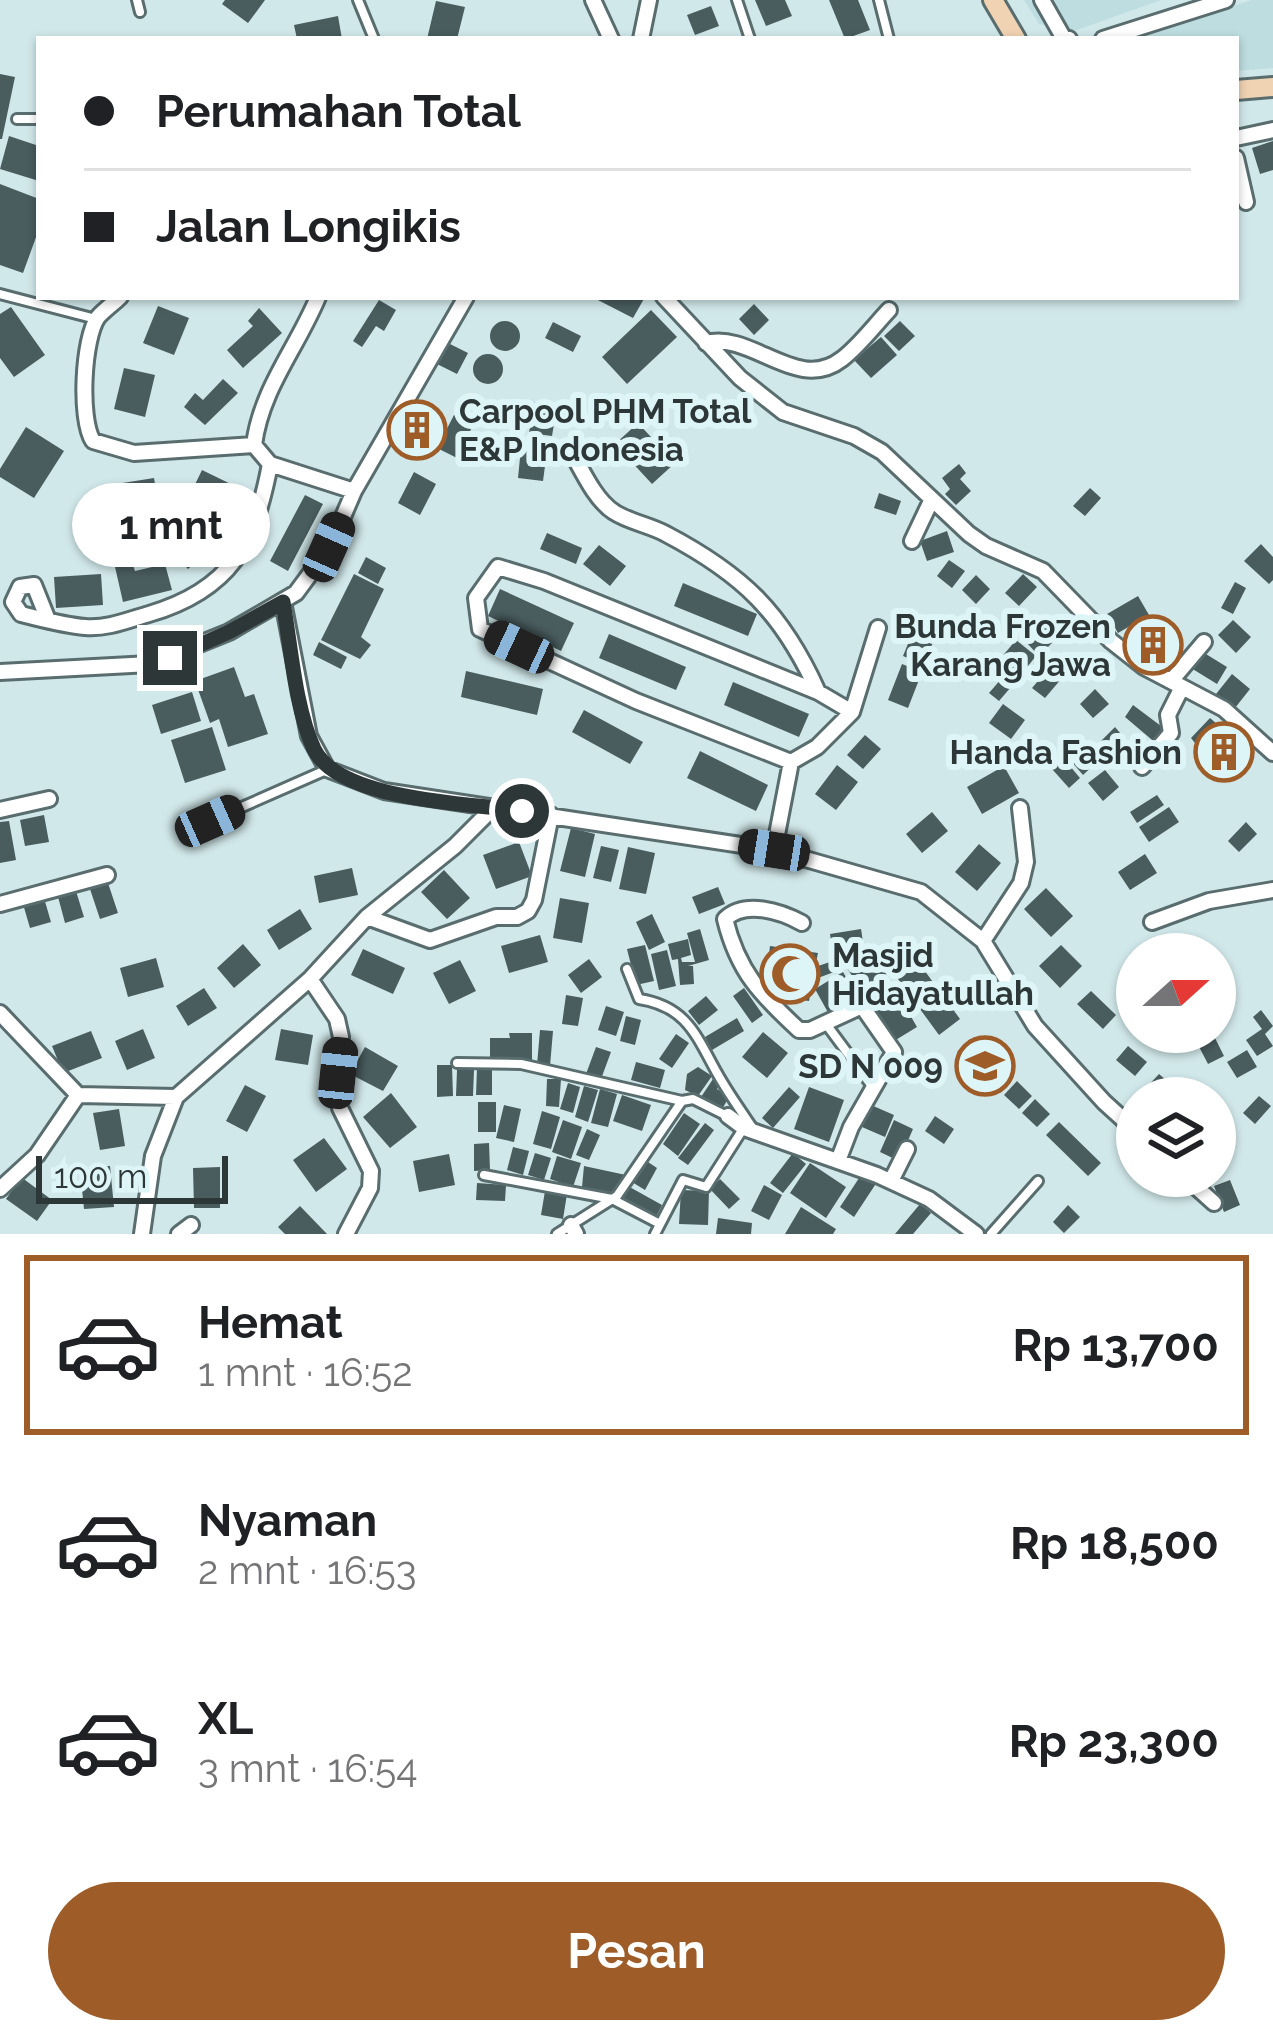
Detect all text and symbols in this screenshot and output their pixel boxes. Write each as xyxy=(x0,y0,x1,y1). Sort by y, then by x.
text: Perumahan Total xyxy=(156,85,521,138)
text: Jalan Longikis xyxy=(156,200,461,253)
place label: Carpool PHM Total E&P Indonesia xyxy=(459,392,752,469)
building icon: Carpool PHM Total E&P Indonesia xyxy=(386,399,448,461)
callout: 1 mnt xyxy=(71,484,269,568)
text: 1 mnt xyxy=(119,502,223,548)
car xyxy=(298,507,360,587)
place label: Bunda Frozen Karang Jawa xyxy=(894,607,1111,684)
building icon: Bunda Frozen Karang Jawa xyxy=(1122,614,1184,676)
car xyxy=(479,615,559,679)
route end xyxy=(143,631,197,685)
building icon: Handa Fashion xyxy=(1193,721,1255,783)
place label: Handa Fashion xyxy=(950,733,1182,772)
route start xyxy=(495,784,549,838)
car xyxy=(170,790,250,852)
car xyxy=(736,827,812,873)
north arrow xyxy=(1116,933,1236,1053)
map controls xyxy=(1116,933,1236,1197)
place label: Masjid Hidayatullah xyxy=(832,936,1034,1013)
mosque icon: Masjid Hidayatullah xyxy=(759,943,821,1005)
car xyxy=(316,1035,360,1111)
school or university icon: SD N 009 xyxy=(954,1035,1016,1097)
place label: SD N 009 xyxy=(798,1047,943,1086)
button: layers xyxy=(1116,1077,1236,1197)
scale bar xyxy=(36,1150,228,1203)
text: 100 m xyxy=(54,1157,147,1196)
icon: car xyxy=(54,1291,162,1399)
text: Hemat xyxy=(198,1296,343,1349)
text: Rp 13,700 xyxy=(1013,1319,1219,1372)
text: 1 mnt · 16:52 xyxy=(198,1349,412,1395)
icon: car xyxy=(54,1489,162,1597)
text: Nyaman xyxy=(198,1494,377,1547)
text: Rp 18,500 xyxy=(1010,1517,1219,1570)
text: 2 mnt · 16:53 xyxy=(198,1547,417,1593)
icon: car xyxy=(54,1687,162,1795)
text: XL xyxy=(198,1692,253,1745)
text: Rp 23,300 xyxy=(1009,1715,1219,1768)
text: 3 mnt · 16:54 xyxy=(198,1745,418,1791)
button: Pesan xyxy=(48,1882,1225,2020)

